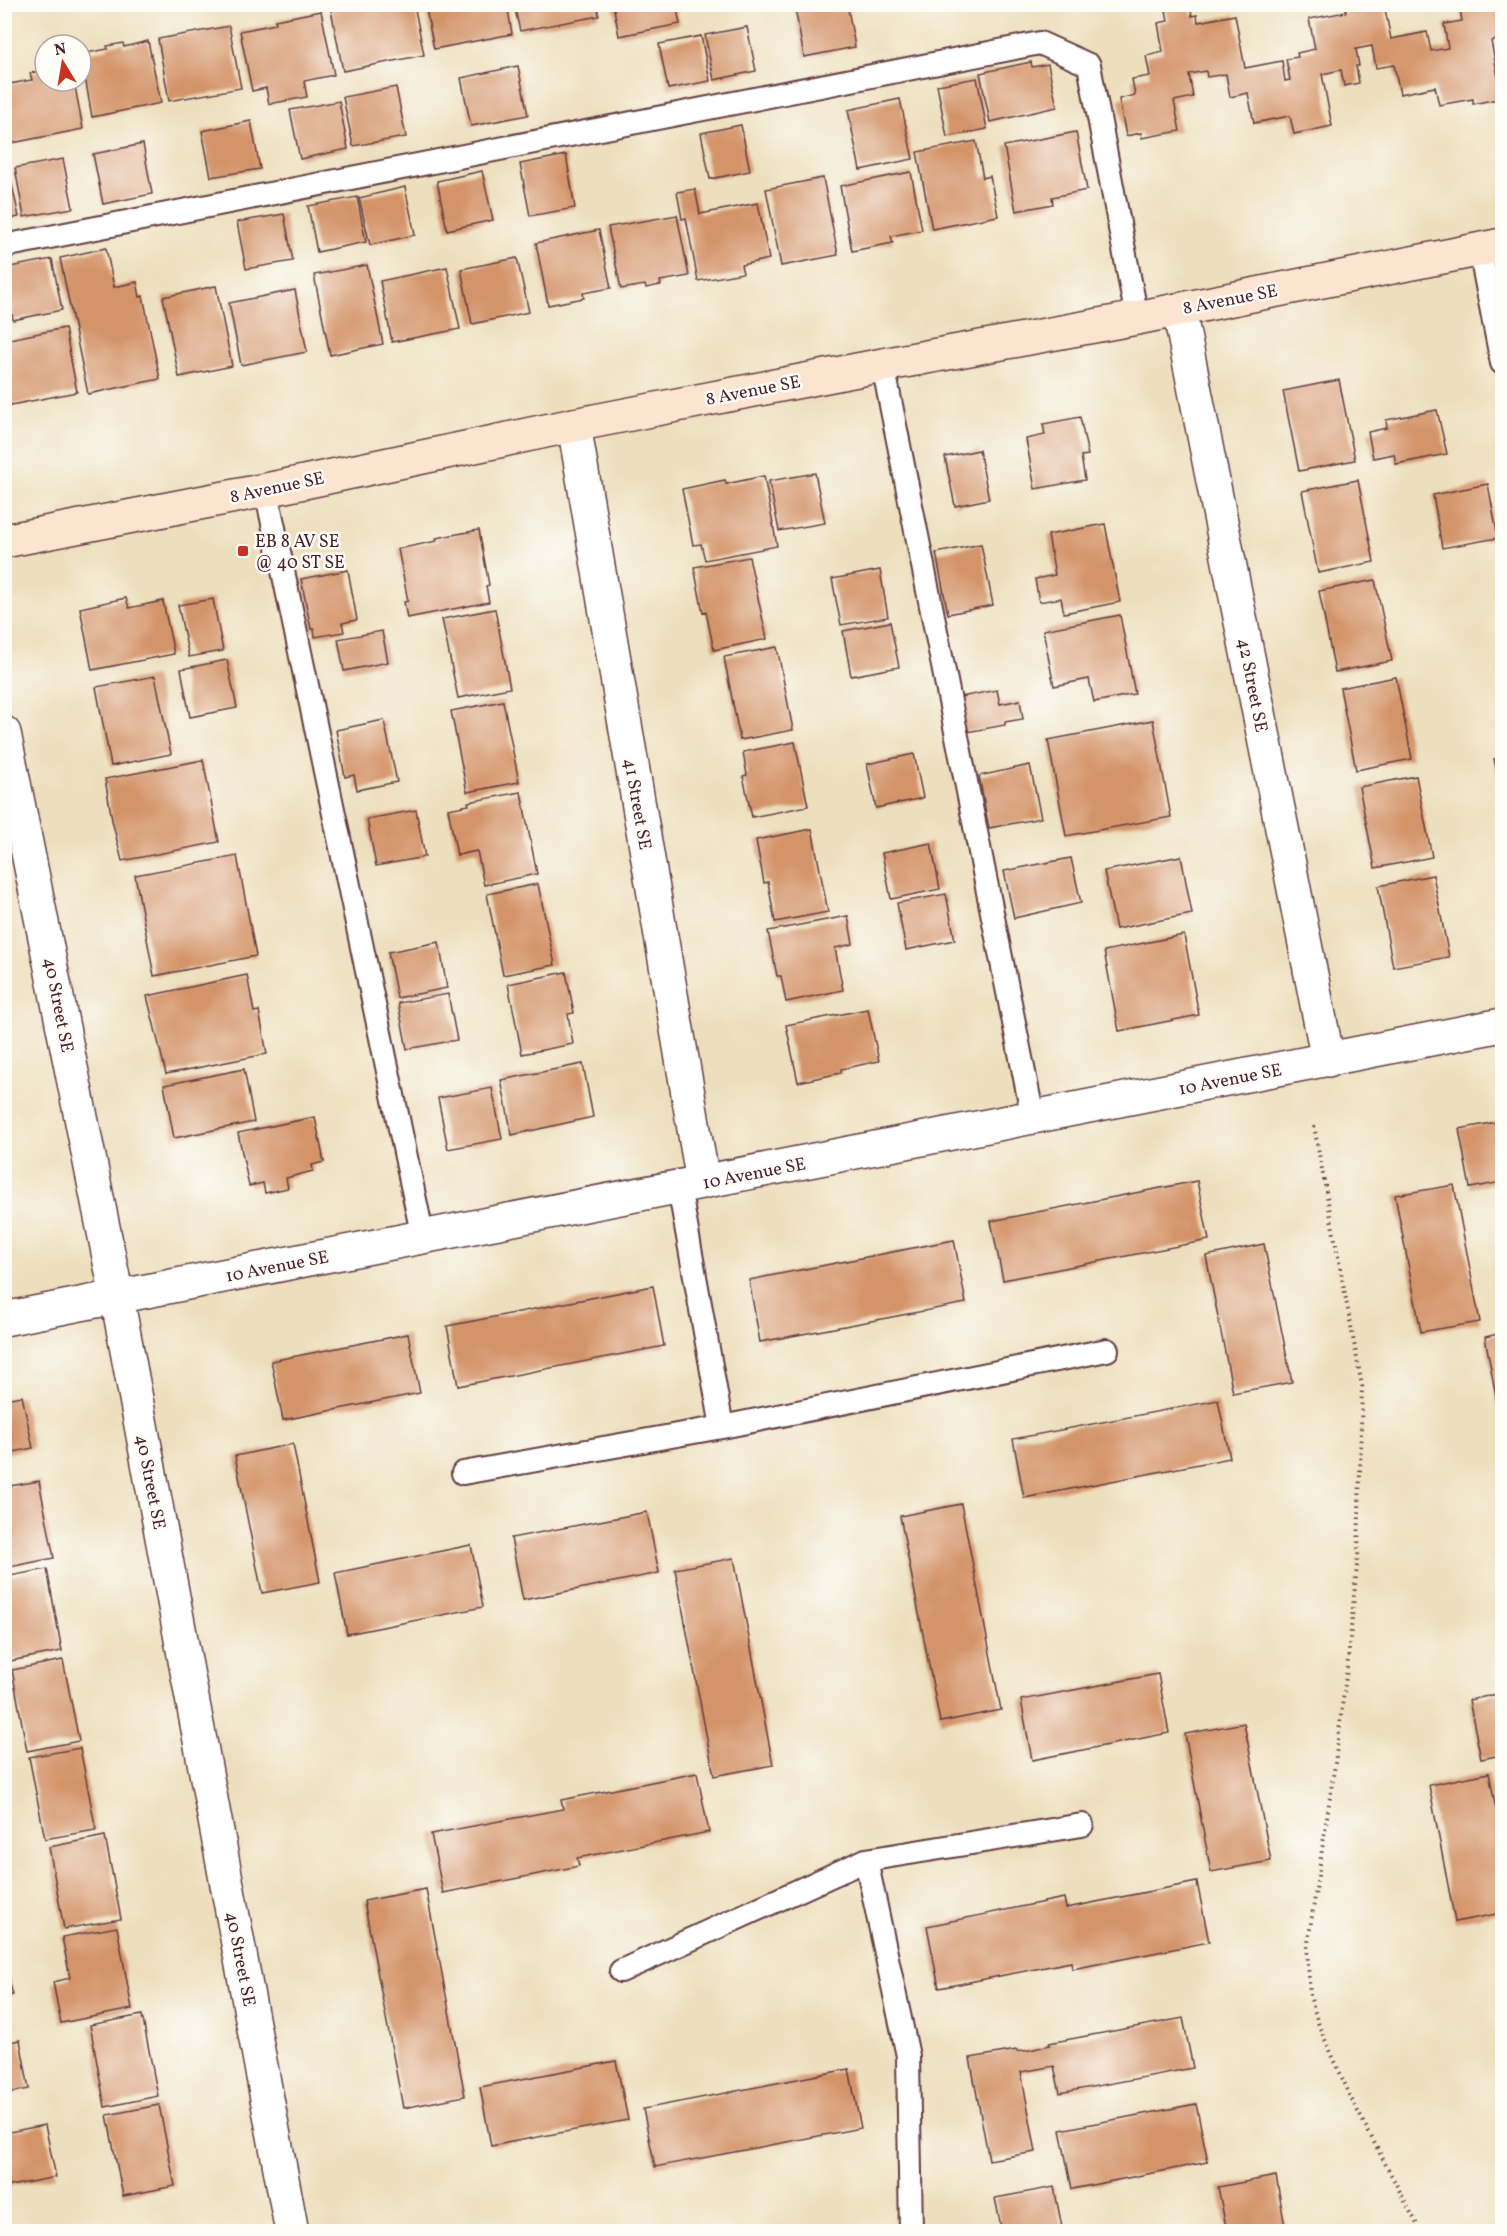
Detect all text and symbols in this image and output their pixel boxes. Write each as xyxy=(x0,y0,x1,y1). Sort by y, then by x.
north arrow xyxy=(33,33,93,93)
text: N xyxy=(53,38,69,62)
street label: 8 Avenue SE xyxy=(1181,279,1280,322)
street label: 8 Avenue SE xyxy=(704,370,803,413)
street label: 8 Avenue SE xyxy=(228,466,327,511)
place label: EB 8 AV SE @ 40 ST SE xyxy=(255,530,345,576)
marker: EB 8 AV SE @ 40 ST SE xyxy=(236,544,250,558)
street label: 42 Street SE xyxy=(1230,636,1273,735)
street label: 41 Street SE xyxy=(616,756,657,852)
street label: 40 Street SE xyxy=(36,956,79,1055)
street label: 10 Avenue SE xyxy=(1177,1058,1284,1103)
street label: 10 Avenue SE xyxy=(701,1152,808,1197)
street label: 10 Avenue SE xyxy=(224,1245,331,1290)
street label: 40 Street SE xyxy=(128,1433,171,1532)
street label: 40 Street SE xyxy=(218,1910,261,2009)

